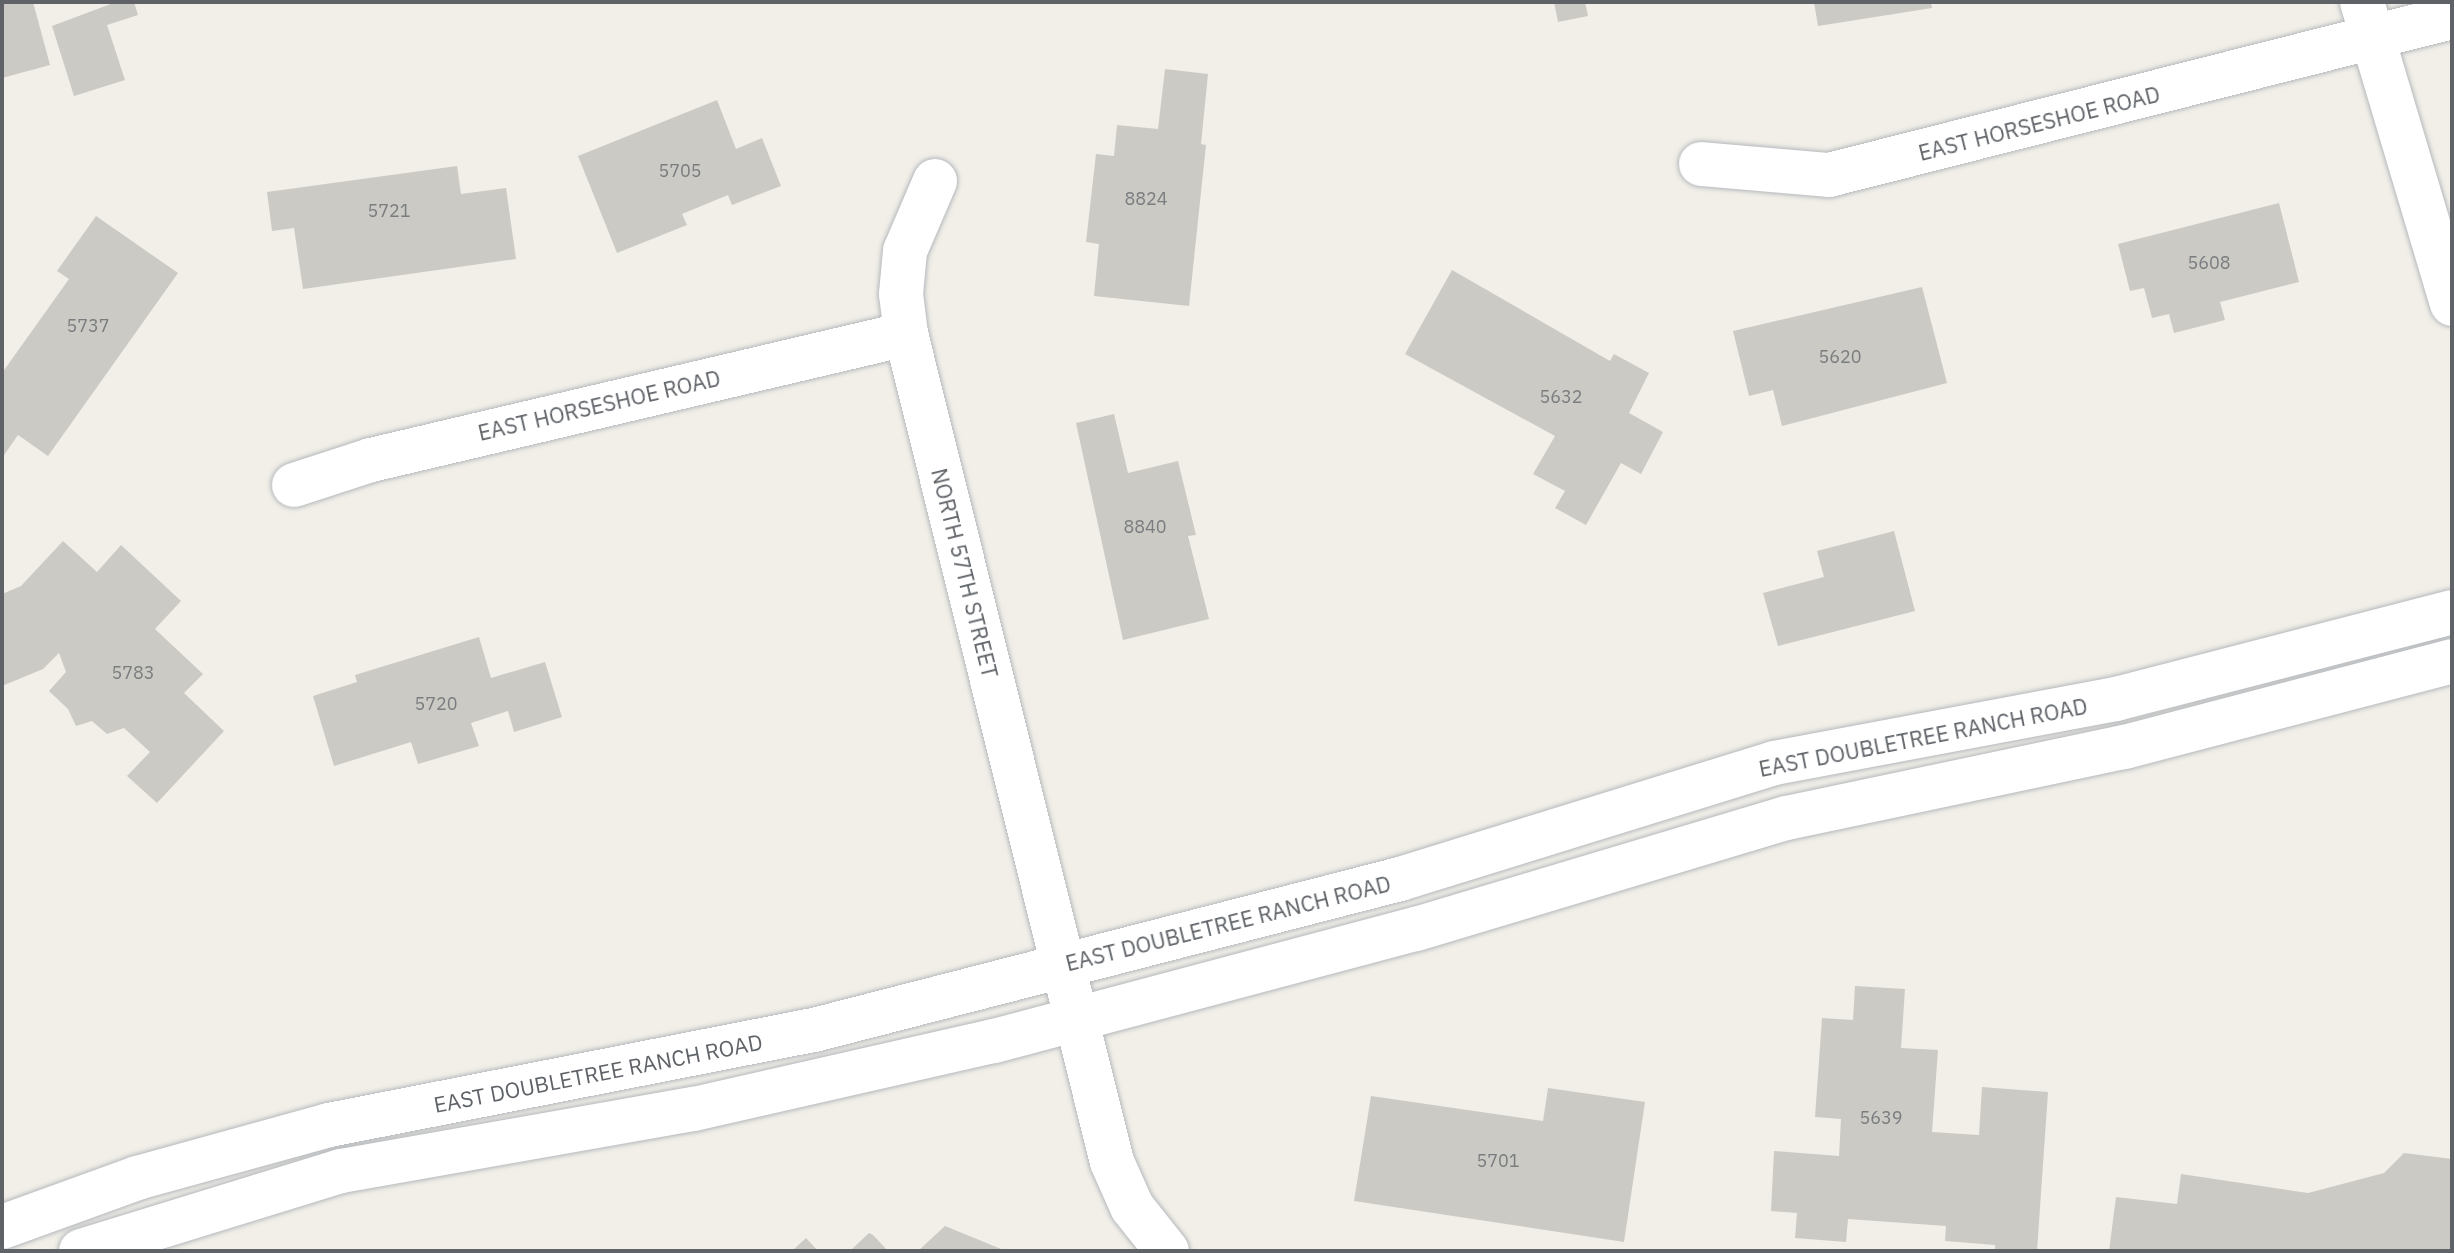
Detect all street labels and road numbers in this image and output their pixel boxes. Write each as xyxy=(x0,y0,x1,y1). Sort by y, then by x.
street label: EAST HORSESHOE ROAD xyxy=(1916,80,2162,166)
street label: EAST HORSESHOE ROAD xyxy=(475,364,723,446)
street label: NORTH 57TH STREET xyxy=(926,465,1004,681)
street label: EAST DOUBLETREE RANCH ROAD xyxy=(1756,692,2090,782)
street label: EAST DOUBLETREE RANCH ROAD xyxy=(1063,870,1393,976)
street label: EAST DOUBLETREE RANCH ROAD xyxy=(431,1028,765,1118)

